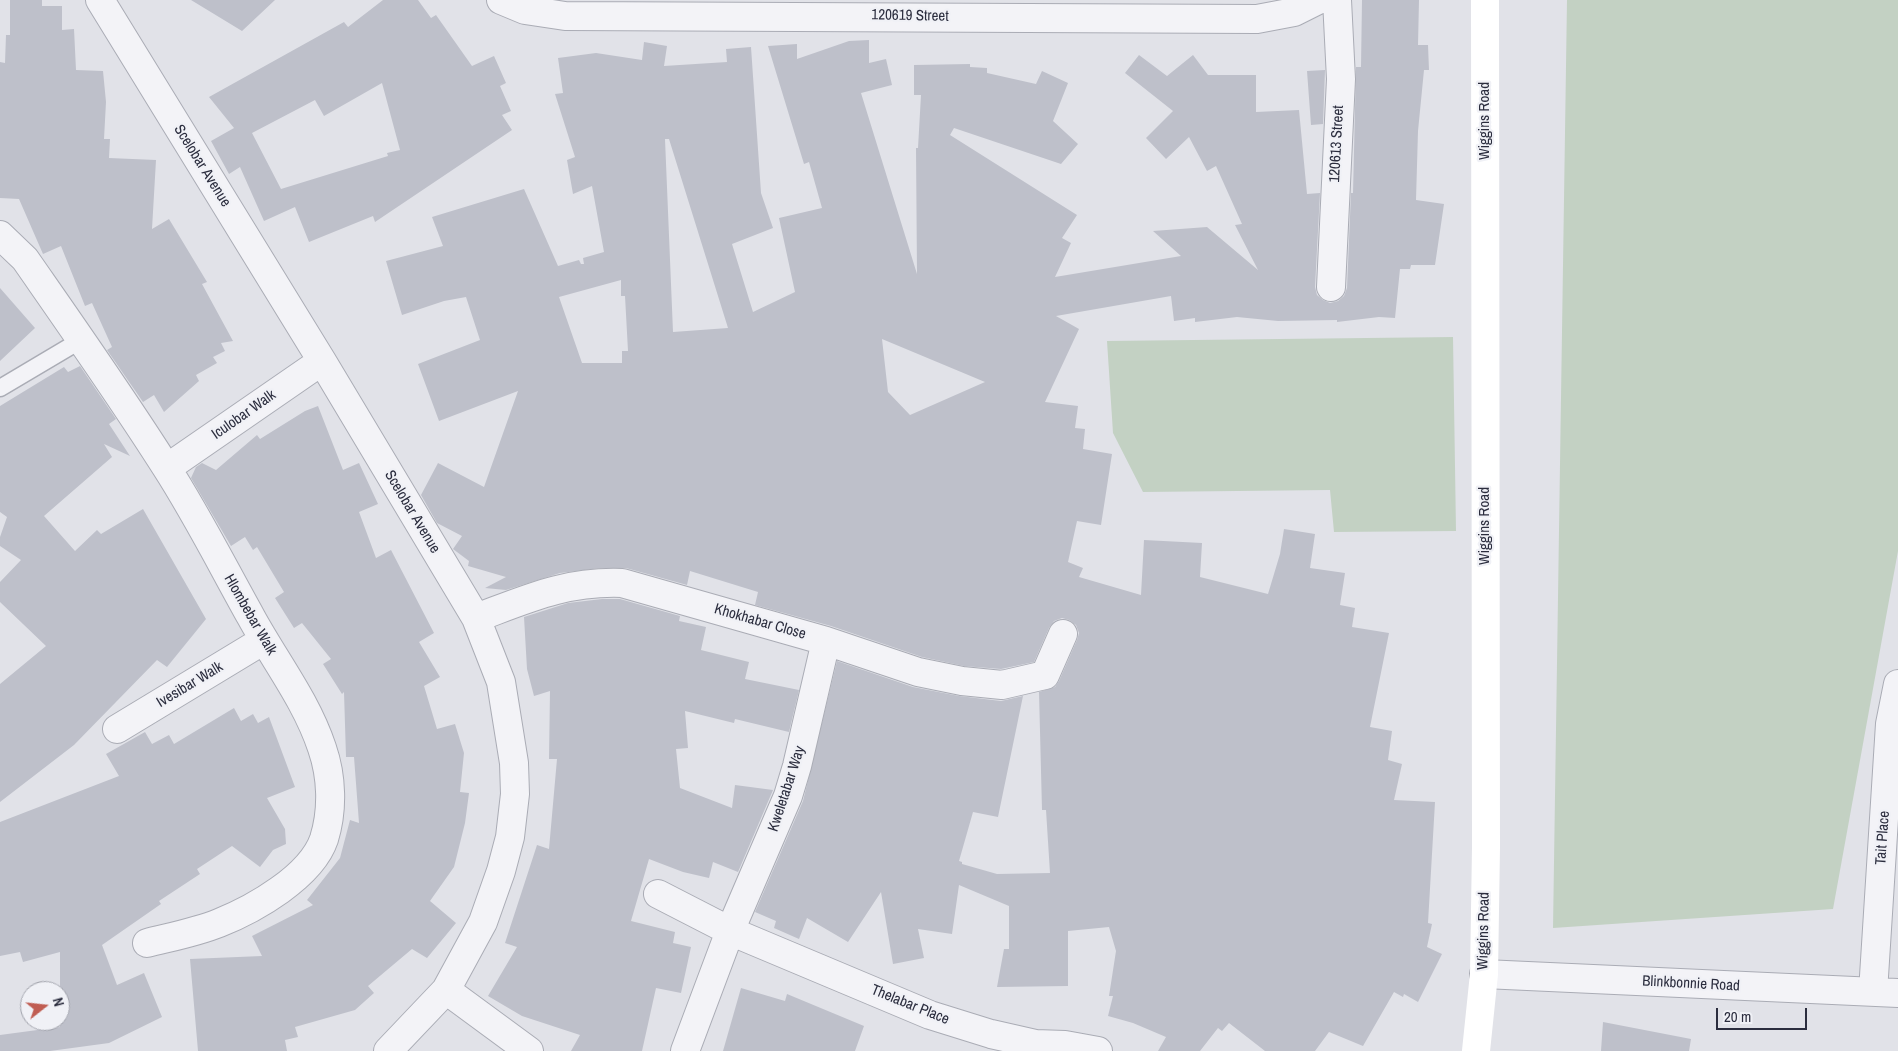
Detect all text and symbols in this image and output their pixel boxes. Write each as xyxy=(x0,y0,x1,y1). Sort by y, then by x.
street label: 120619 Street xyxy=(871,6,949,26)
street label: Wiggins Road xyxy=(1476,82,1494,160)
street label: 120613 Street xyxy=(1326,105,1348,183)
street label: Scelobar Avenue xyxy=(170,122,234,210)
street label: Iculobar Walk xyxy=(209,386,279,444)
street label: Scelobar Avenue xyxy=(380,467,444,557)
street label: Wiggins Road xyxy=(1476,487,1494,565)
street label: Hlombebar Walk xyxy=(220,571,280,659)
street label: Khokhabar Close xyxy=(712,600,808,644)
street label: Ivesibar Walk xyxy=(154,658,226,712)
street label: Kweletabar Way xyxy=(765,744,809,834)
street label: Tait Place xyxy=(1872,810,1894,866)
street label: Wiggins Road xyxy=(1474,892,1494,970)
street label: Blinkbonnie Road xyxy=(1642,972,1740,996)
north arrow xyxy=(20,981,70,1031)
street label: Thelabar Place xyxy=(868,981,952,1029)
text: N xyxy=(49,996,68,1009)
scale bar xyxy=(1718,998,1809,1030)
text: 20 m xyxy=(1724,1006,1751,1027)

